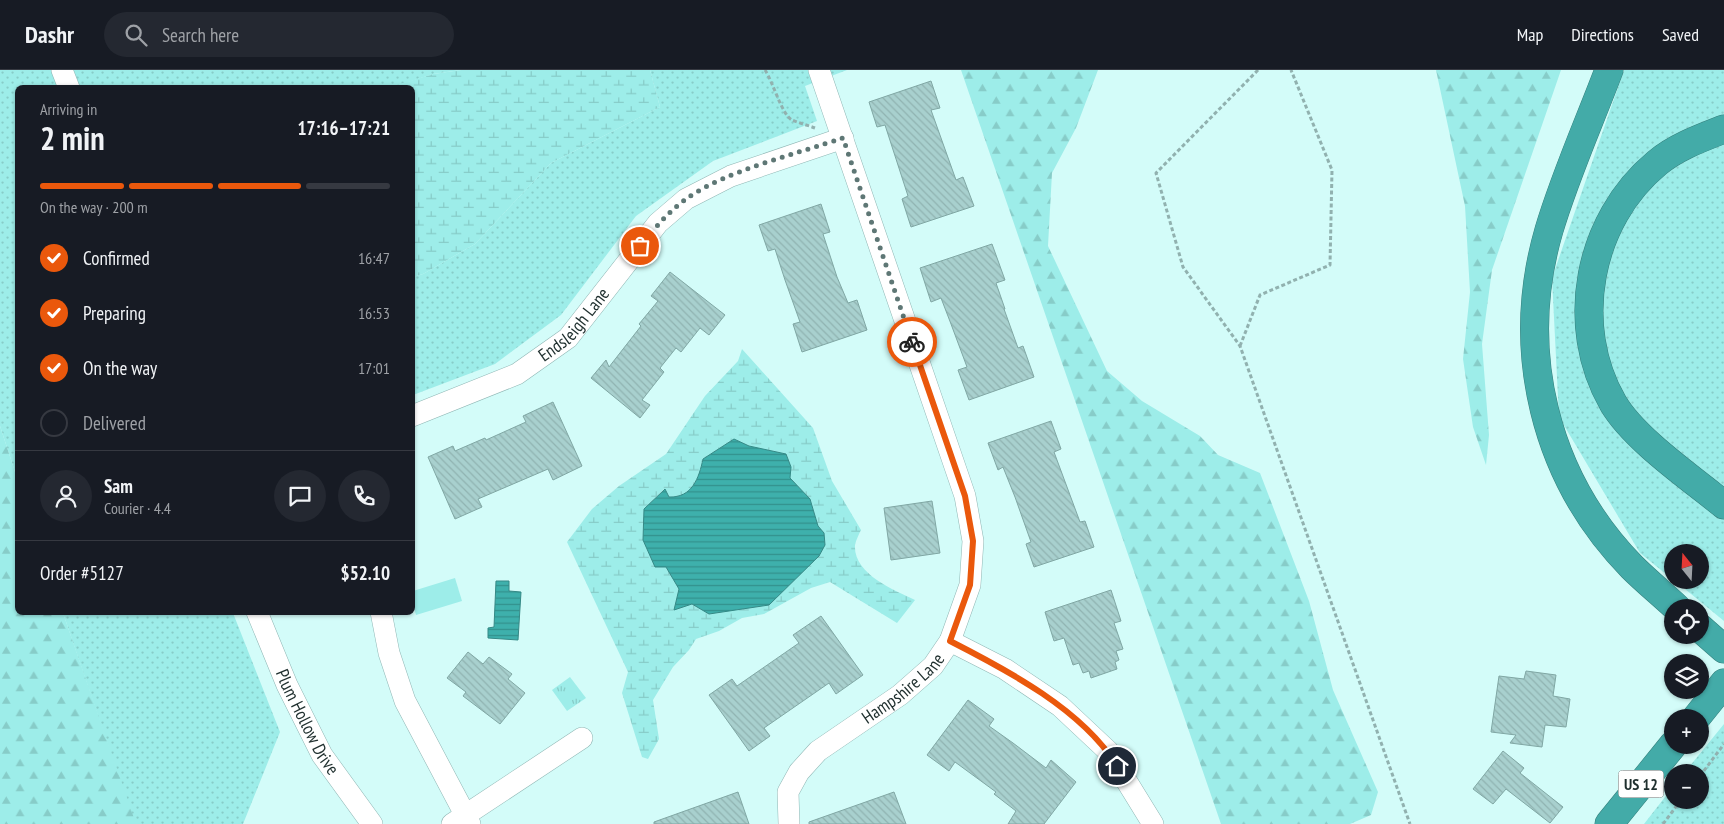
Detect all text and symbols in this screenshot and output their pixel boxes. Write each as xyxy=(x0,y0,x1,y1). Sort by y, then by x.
search box xyxy=(104,12,454,57)
text: Dashr xyxy=(25,19,74,50)
icon: search xyxy=(122,21,150,49)
text: Search here xyxy=(162,23,239,47)
text: Map xyxy=(1517,23,1543,46)
text: Directions xyxy=(1571,23,1634,46)
text: Saved xyxy=(1662,23,1699,46)
text: Arriving in xyxy=(40,99,97,119)
text: 17:16–17:21 xyxy=(297,116,390,140)
text: 2 min xyxy=(40,117,105,159)
text: On the way · 200 m xyxy=(40,197,148,217)
pin xyxy=(619,225,661,267)
icon: bag xyxy=(626,232,654,260)
icon: check xyxy=(40,244,68,272)
text: Confirmed xyxy=(83,246,150,270)
text: 16:47 xyxy=(358,248,390,268)
street label: Endsleigh Lane xyxy=(534,283,614,366)
icon: check xyxy=(40,299,68,327)
text: Preparing xyxy=(83,301,146,325)
text: 16:53 xyxy=(358,303,390,323)
courier xyxy=(887,317,937,367)
icon: bike xyxy=(898,328,926,356)
icon: check xyxy=(40,354,68,382)
text: On the way xyxy=(83,356,157,380)
text: 17:01 xyxy=(358,358,390,378)
text: Delivered xyxy=(83,411,146,435)
button: person xyxy=(40,470,92,522)
button: chat xyxy=(274,470,326,522)
button: phone xyxy=(338,470,390,522)
text: Sam xyxy=(104,474,133,498)
text: Courier · 4.4 xyxy=(104,498,171,518)
north arrow xyxy=(1664,544,1709,589)
map controls xyxy=(1664,544,1709,809)
text: Order #5127 xyxy=(40,561,124,585)
text: $52.10 xyxy=(341,561,390,585)
button: locate xyxy=(1664,599,1709,644)
street label: Hampshire Lane xyxy=(857,649,949,729)
button: layers xyxy=(1664,654,1709,699)
street label: Plum Hollow Drive xyxy=(271,666,345,779)
button: + xyxy=(1664,709,1709,754)
pin xyxy=(1096,745,1138,787)
icon: home xyxy=(1103,752,1131,780)
button: − xyxy=(1664,764,1709,809)
road number: US 12 xyxy=(1618,771,1664,798)

